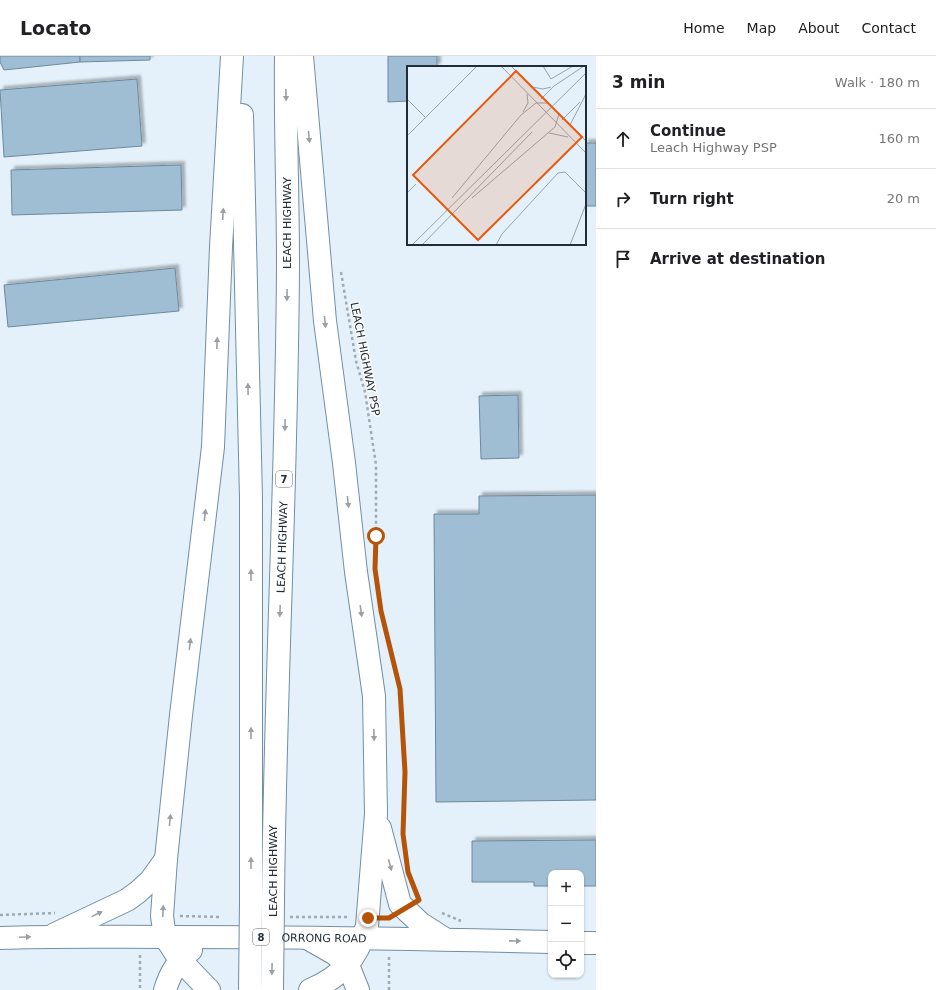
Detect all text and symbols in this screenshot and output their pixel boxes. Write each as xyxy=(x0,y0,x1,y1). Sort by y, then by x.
text: Locato xyxy=(20,17,91,39)
text: Home xyxy=(683,20,725,36)
text: Map xyxy=(747,20,776,36)
text: About xyxy=(798,20,840,36)
text: Contact xyxy=(862,20,916,36)
inset map xyxy=(407,66,586,245)
text: 3 min xyxy=(612,72,665,92)
text: Walk · 180 m xyxy=(835,75,920,90)
one-way arrow xyxy=(283,89,289,102)
text: Continue xyxy=(650,122,726,140)
icon: ahead xyxy=(612,128,634,150)
one-way arrow xyxy=(306,131,312,143)
text: 160 m xyxy=(878,131,920,146)
text: Leach Highway PSP xyxy=(650,140,777,155)
street label: LEACH HIGHWAY xyxy=(281,177,294,269)
icon: right xyxy=(612,188,634,210)
text: Turn right xyxy=(650,190,734,208)
text: 20 m xyxy=(887,191,920,206)
one-way arrow xyxy=(219,208,226,220)
icon: arrive xyxy=(612,248,634,270)
text: Arrive at destination xyxy=(650,250,825,268)
one-way arrow xyxy=(284,289,290,302)
street label: LEACH HIGHWAY PSP xyxy=(348,301,382,417)
one-way arrow xyxy=(322,316,329,328)
one-way arrow xyxy=(214,337,220,350)
one-way arrow xyxy=(245,382,251,395)
one-way arrow xyxy=(282,419,288,432)
road number: 7 xyxy=(276,471,292,487)
one-way arrow xyxy=(345,496,351,508)
street label: LEACH HIGHWAY xyxy=(274,501,290,593)
one-way arrow xyxy=(202,509,208,521)
route start xyxy=(367,527,385,545)
one-way arrow xyxy=(248,568,254,581)
one-way arrow xyxy=(277,605,284,617)
one-way arrow xyxy=(358,605,365,617)
one-way arrow xyxy=(187,638,193,650)
one-way arrow xyxy=(248,726,254,739)
one-way arrow xyxy=(371,729,377,742)
one-way arrow xyxy=(167,814,173,826)
street label: LEACH HIGHWAY xyxy=(267,825,280,917)
one-way arrow xyxy=(248,856,254,869)
one-way arrow xyxy=(387,859,393,871)
map controls xyxy=(548,870,584,978)
button: + xyxy=(548,870,584,906)
one-way arrow xyxy=(160,904,166,917)
button: − xyxy=(548,906,584,942)
route end xyxy=(359,909,377,927)
one-way arrow xyxy=(91,911,103,917)
road number: 8 xyxy=(253,929,269,945)
street label: ORRONG ROAD xyxy=(281,931,367,945)
one-way arrow xyxy=(19,934,31,941)
one-way arrow xyxy=(509,938,521,945)
button: locate xyxy=(548,942,584,978)
one-way arrow xyxy=(269,963,275,976)

